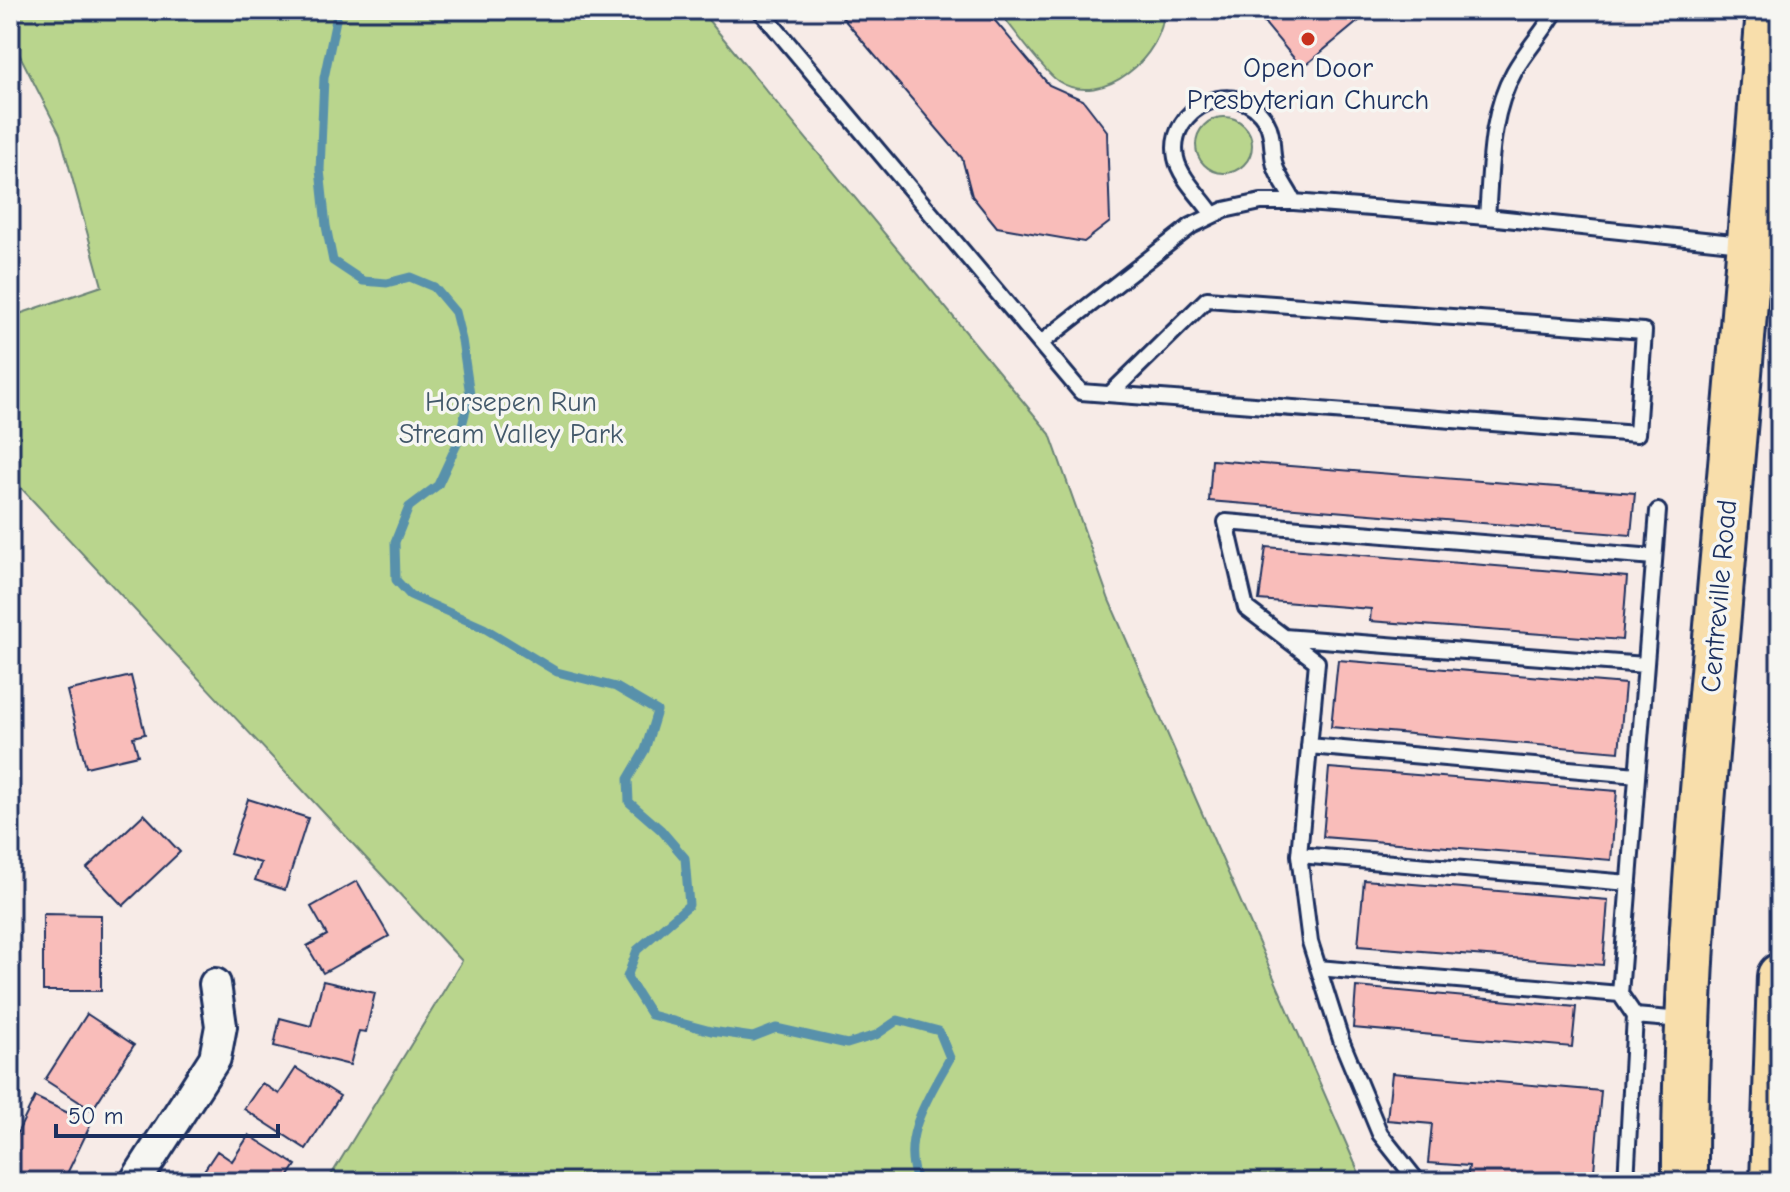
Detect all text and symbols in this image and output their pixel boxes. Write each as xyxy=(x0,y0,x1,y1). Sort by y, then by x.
marker: Open Door Presbyterian Church xyxy=(1299,30,1317,48)
place label: Open Door Presbyterian Church xyxy=(1187,52,1429,116)
park label: Horsepen Run Stream Valley Park xyxy=(399,386,624,450)
street label: Centreville Road xyxy=(1695,498,1743,694)
scale bar xyxy=(56,1088,278,1138)
text: 50 m xyxy=(68,1102,124,1130)

